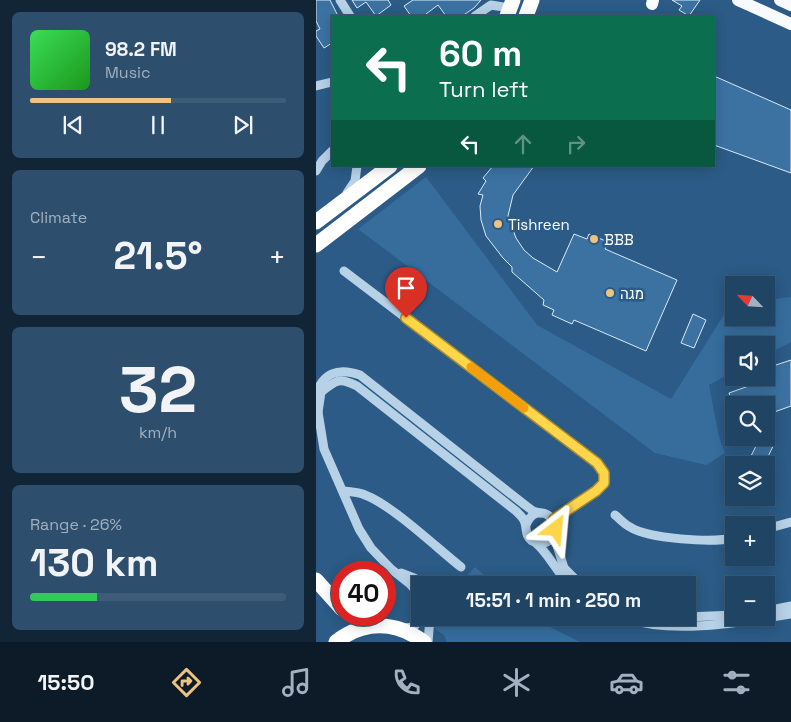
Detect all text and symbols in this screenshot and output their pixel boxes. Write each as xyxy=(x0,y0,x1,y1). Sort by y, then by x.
text: 60 m xyxy=(439,32,522,76)
icon: left xyxy=(356,35,421,100)
text: 98.2 FM xyxy=(105,37,177,62)
text: Music xyxy=(105,62,151,83)
text: Turn left xyxy=(439,75,529,103)
icon: previous xyxy=(59,111,87,139)
icon: pause xyxy=(144,111,172,139)
icon: next xyxy=(229,111,257,139)
icon: left xyxy=(456,130,484,158)
icon: ahead xyxy=(509,130,537,158)
icon: right xyxy=(562,130,590,158)
text: Climate xyxy=(30,207,87,228)
place label: Tishreen xyxy=(508,215,570,234)
marker: Tishreen xyxy=(492,218,504,230)
place label: BBB xyxy=(604,230,634,249)
text: 21.5° xyxy=(114,232,202,280)
marker: BBB xyxy=(588,233,600,245)
text: − xyxy=(30,239,47,275)
text: + xyxy=(269,239,286,275)
pin xyxy=(385,267,427,318)
icon: arrive xyxy=(392,274,420,302)
north arrow xyxy=(725,276,775,326)
map controls xyxy=(725,276,775,626)
place label: מגה xyxy=(620,284,644,303)
marker: מגה xyxy=(604,287,616,299)
button: sound xyxy=(725,336,775,386)
text: 32 xyxy=(119,348,197,431)
button: search xyxy=(725,396,775,446)
text: km/h xyxy=(139,422,177,443)
button: layers xyxy=(725,456,775,506)
position arrow xyxy=(529,502,581,554)
text: Range · 26% xyxy=(30,514,122,535)
button: + xyxy=(725,516,775,566)
text: 130 km xyxy=(30,539,158,587)
speed limit sign: 40 xyxy=(331,561,396,626)
button: − xyxy=(725,576,775,626)
text: 15:51 · 1 min · 250 m xyxy=(466,588,641,613)
icon: directions xyxy=(169,665,204,700)
icon: music xyxy=(279,665,314,700)
icon: phone xyxy=(389,665,424,700)
icon: climate xyxy=(499,665,534,700)
icon: car xyxy=(609,665,644,700)
icon: filters xyxy=(719,665,754,700)
text: 15:50 xyxy=(37,668,95,696)

